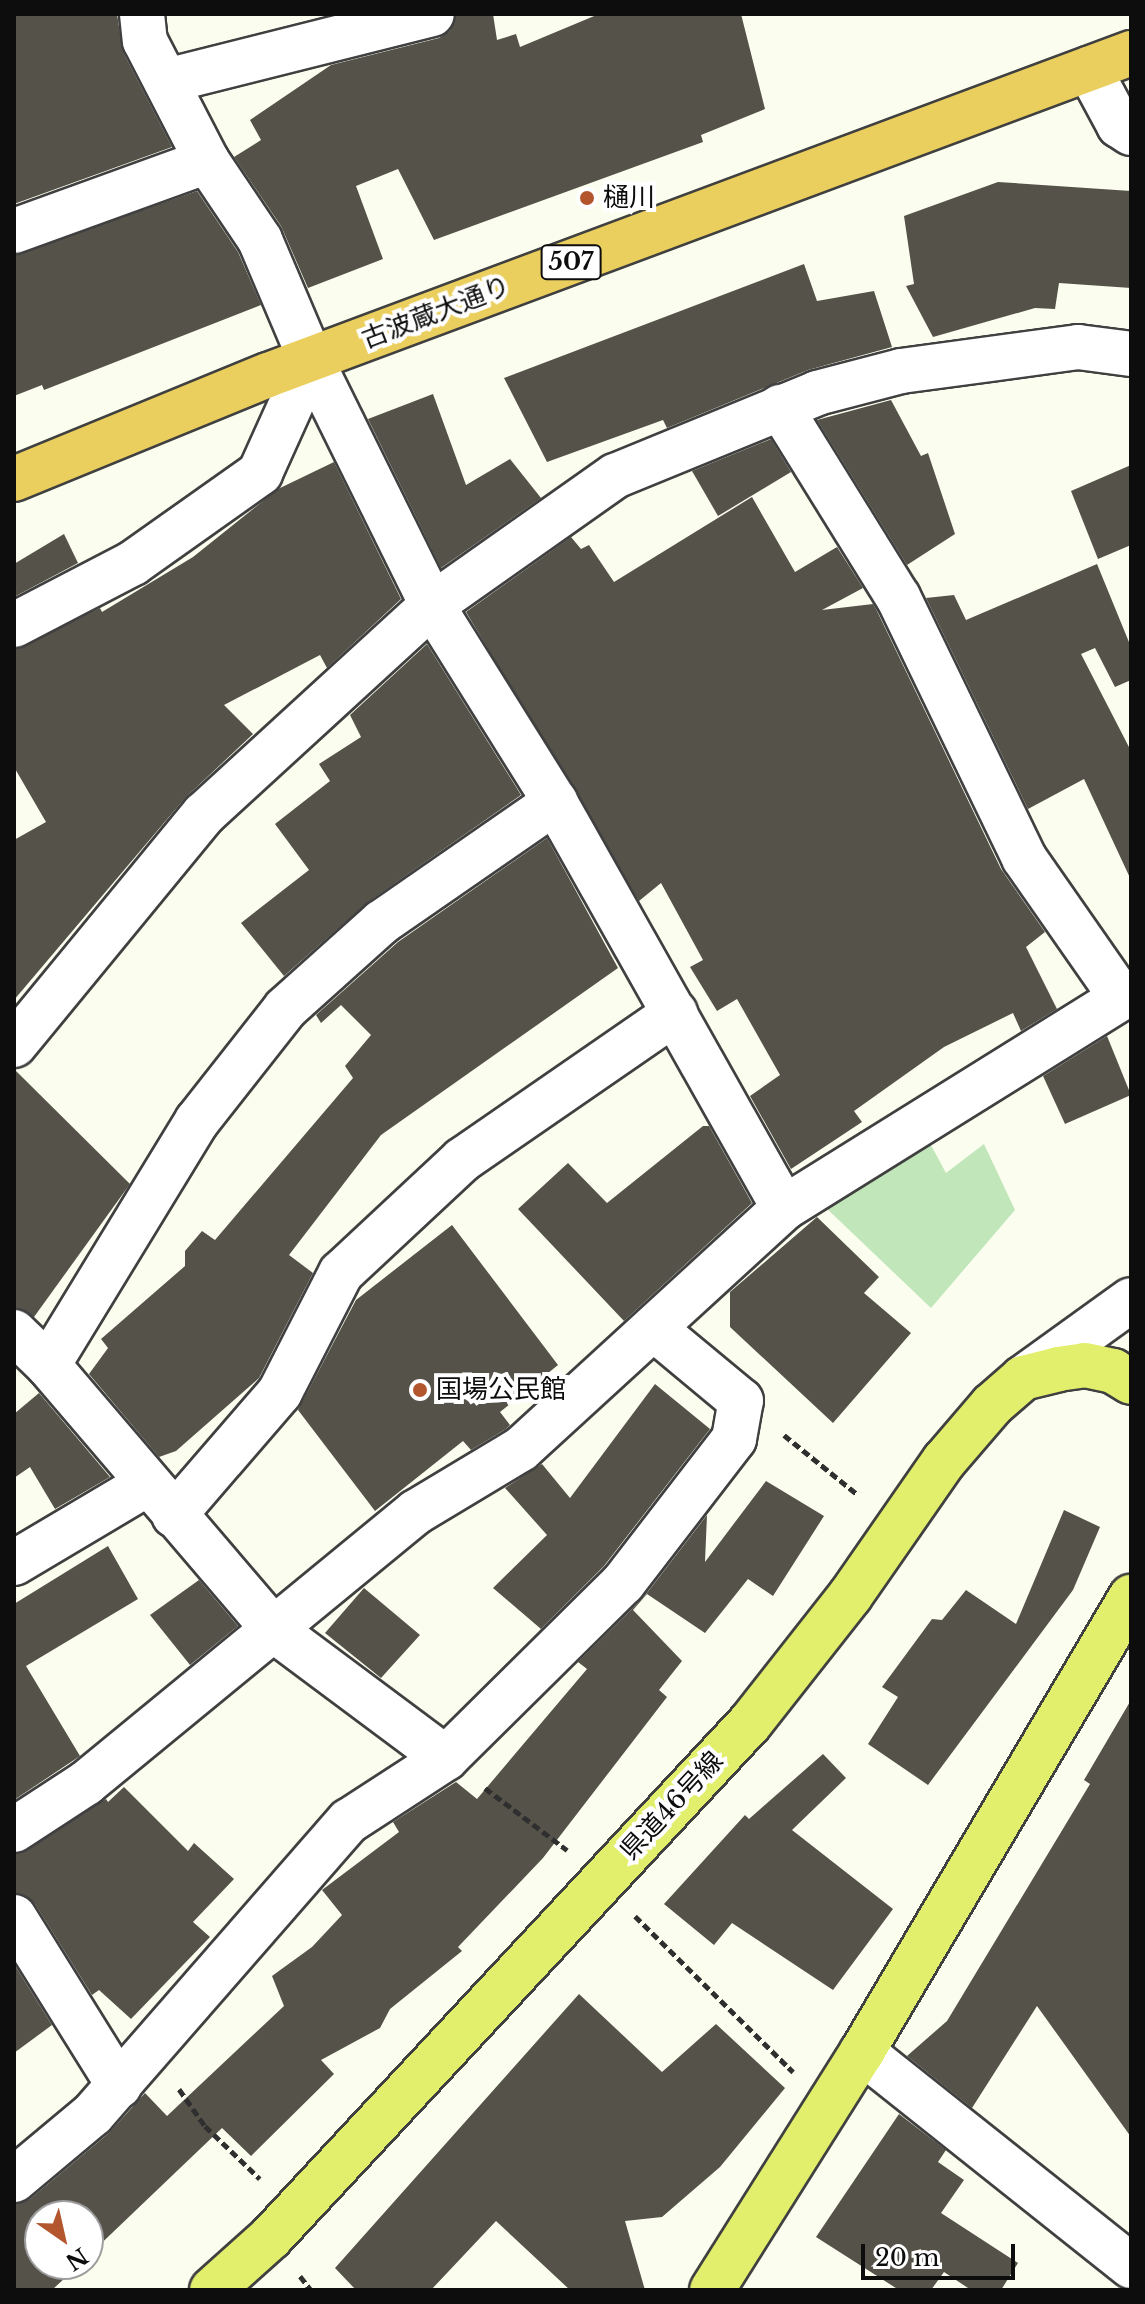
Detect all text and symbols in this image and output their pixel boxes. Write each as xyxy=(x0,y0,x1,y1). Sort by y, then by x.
place label: 樋川 xyxy=(603,182,655,214)
marker: 樋川 xyxy=(578,189,596,207)
road number: 507 xyxy=(539,242,603,282)
street label: 古波蔵大通り xyxy=(358,270,514,356)
place label: 国場公民館 xyxy=(436,1374,566,1406)
marker: 国場公民館 xyxy=(411,1381,429,1399)
street label: 県道46号線 xyxy=(614,1746,730,1866)
north arrow xyxy=(24,2200,104,2280)
scale bar xyxy=(865,2228,1019,2278)
text: N xyxy=(60,2242,93,2276)
text: 20 m xyxy=(875,2243,940,2272)

